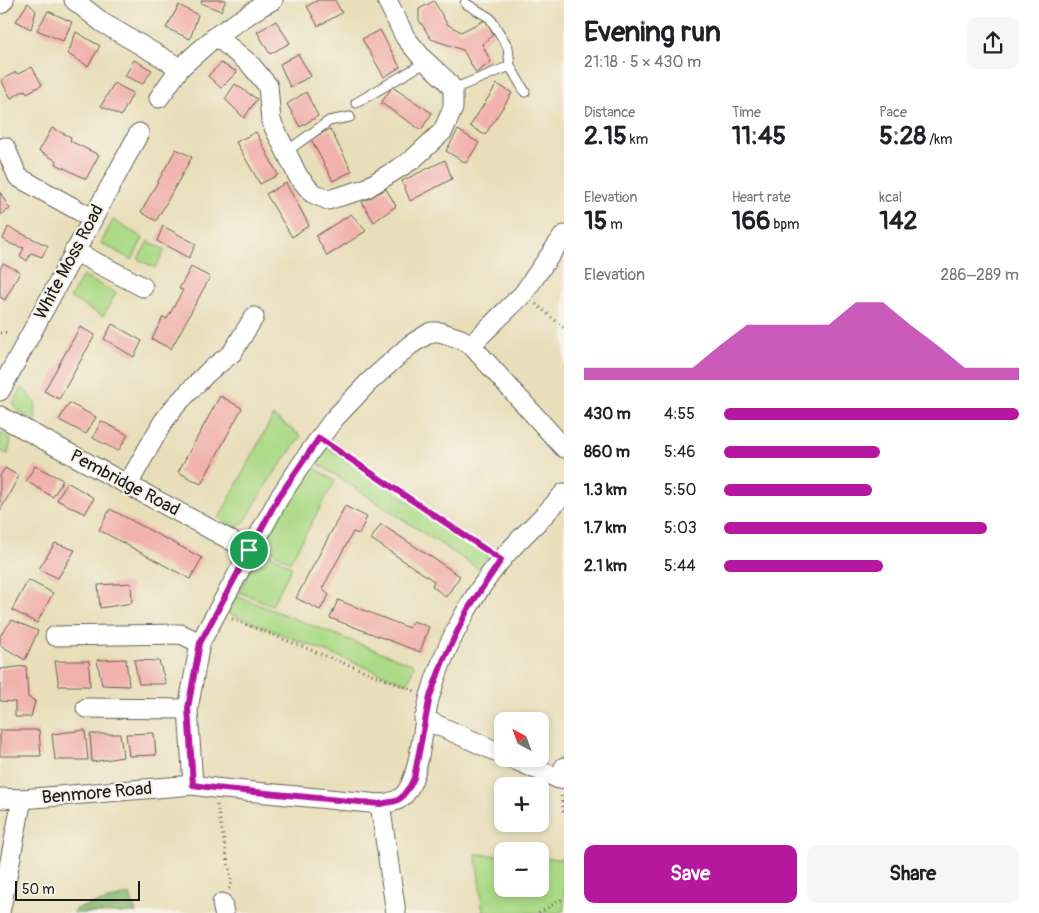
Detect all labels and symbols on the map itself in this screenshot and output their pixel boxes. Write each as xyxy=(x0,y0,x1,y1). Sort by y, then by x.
street label: White Moss Road xyxy=(29,200,109,324)
street label: Pembridge Road xyxy=(66,444,184,522)
pin xyxy=(228,529,270,571)
north arrow xyxy=(494,712,549,768)
street label: Benmore Road xyxy=(41,777,153,809)
scale bar xyxy=(15,878,140,901)

